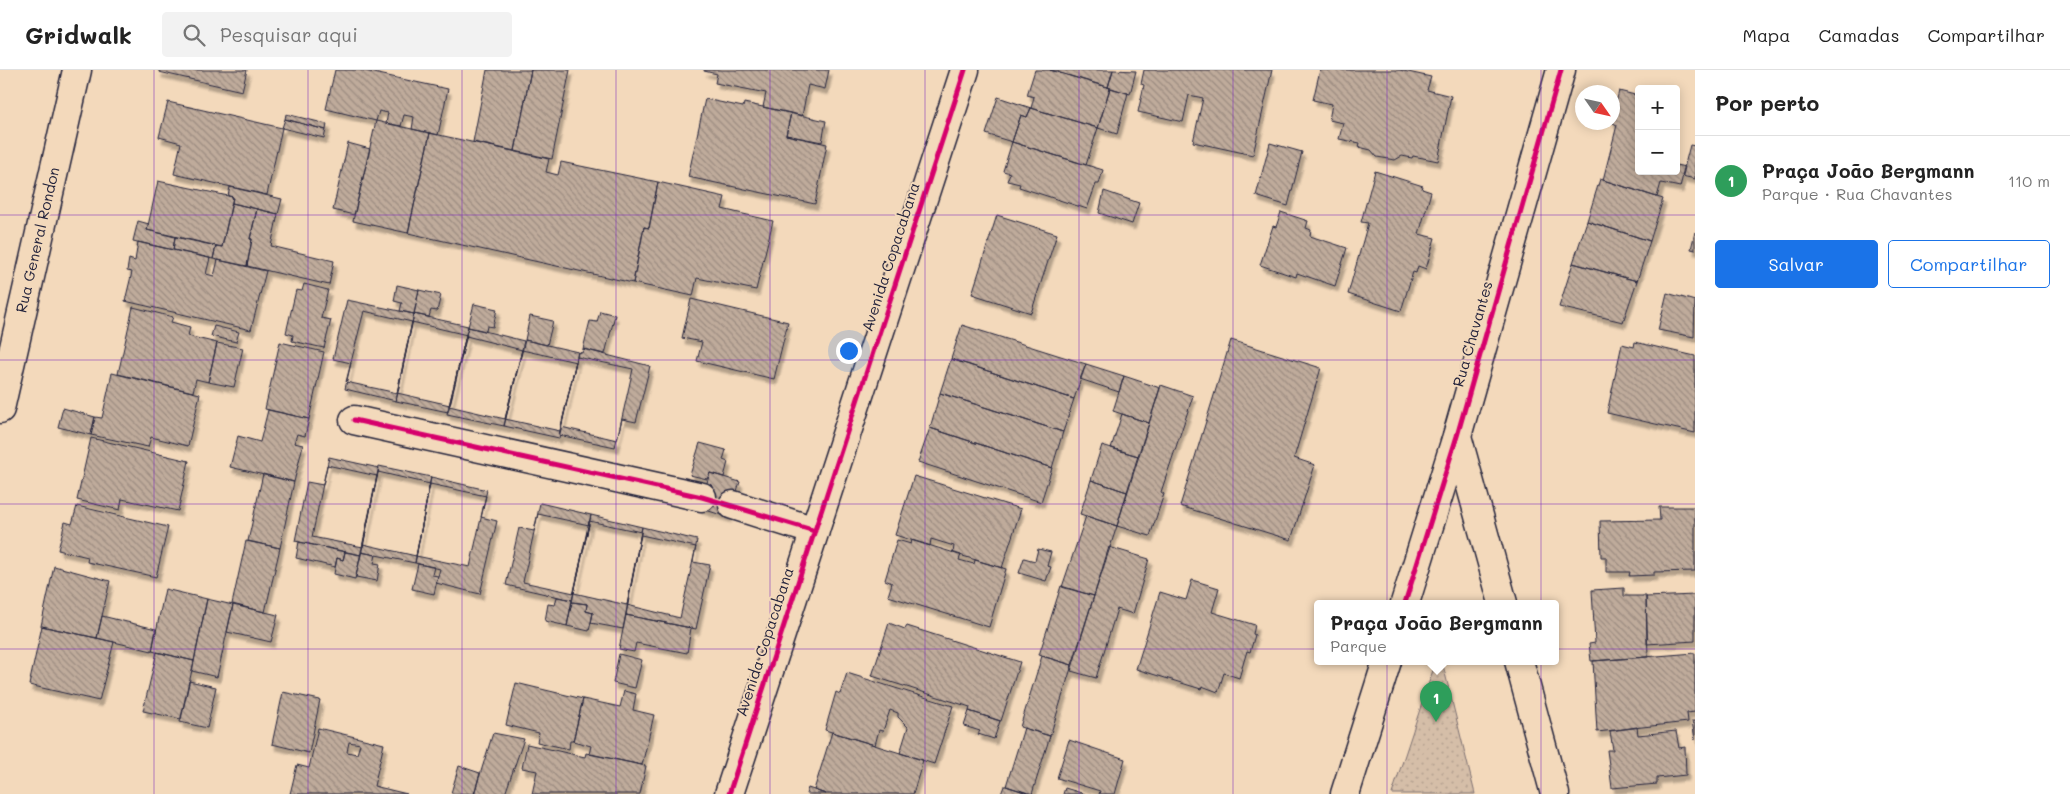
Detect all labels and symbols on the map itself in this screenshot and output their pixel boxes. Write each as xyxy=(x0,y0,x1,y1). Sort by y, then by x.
north arrow xyxy=(1575,85,1620,130)
street label: Rua General Rondon xyxy=(11,165,64,315)
street label: Avenida Copacabana xyxy=(856,180,924,334)
street label: Rua Chavantes xyxy=(1447,278,1497,389)
your location xyxy=(836,338,862,364)
street label: Avenida Copacabana xyxy=(730,565,798,719)
pin: 1 xyxy=(1420,681,1452,722)

